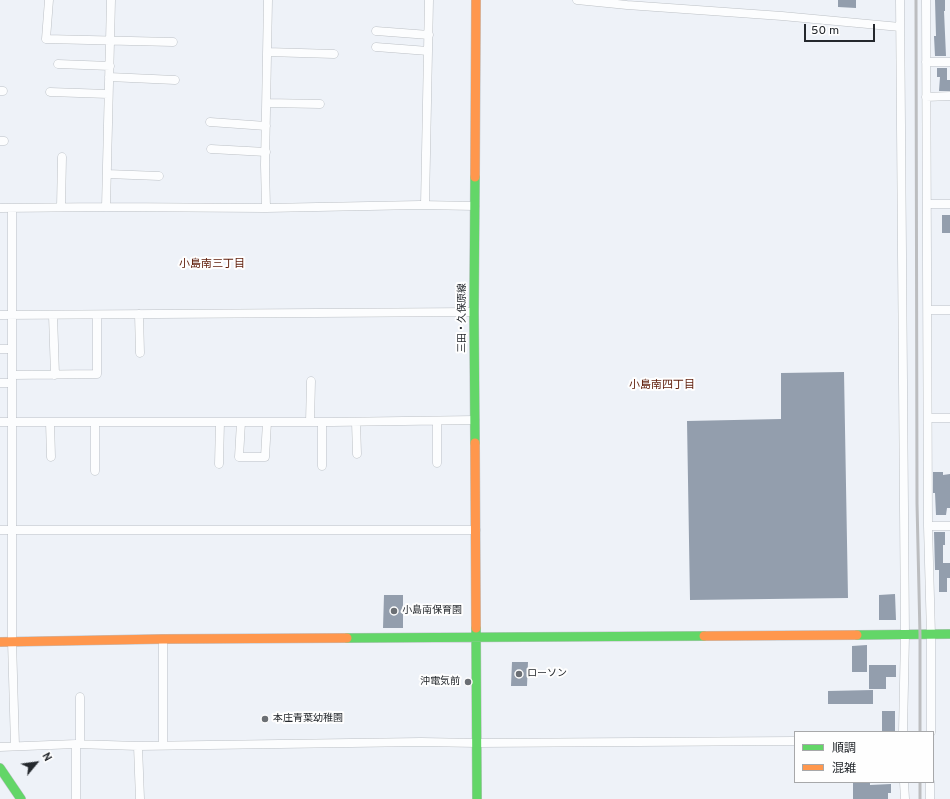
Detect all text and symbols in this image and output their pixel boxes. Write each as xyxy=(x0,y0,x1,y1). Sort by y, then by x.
scale bar xyxy=(806,16,877,42)
text: 50 m xyxy=(811,23,839,39)
district label: 小島南三丁目 xyxy=(179,258,245,272)
street label: 三田・久保原線 xyxy=(457,283,469,353)
district label: 小島南四丁目 xyxy=(629,379,695,393)
place label: 小島南保育園 xyxy=(402,605,462,617)
marker: 小島南保育園 xyxy=(389,606,399,616)
place label: ローソン xyxy=(527,668,567,680)
marker: ローソン xyxy=(514,669,524,679)
place label: 沖電気前 xyxy=(420,676,460,688)
marker: 沖電気前 xyxy=(463,677,473,687)
place label: 本庄青葉幼稚園 xyxy=(273,713,343,725)
marker: 本庄青葉幼稚園 xyxy=(260,714,270,724)
legend xyxy=(794,731,934,783)
text: 順調 xyxy=(832,741,856,757)
north arrow xyxy=(16,743,56,783)
text: N xyxy=(38,750,55,764)
text: 混雑 xyxy=(832,761,856,777)

